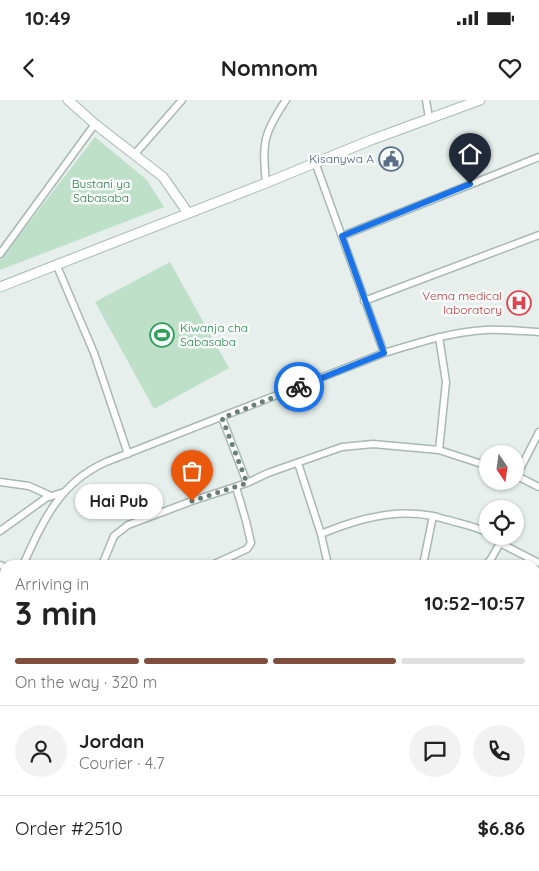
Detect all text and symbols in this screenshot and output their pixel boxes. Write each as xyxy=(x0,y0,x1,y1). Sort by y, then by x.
text: 10:49 xyxy=(25,6,71,30)
icon: back xyxy=(15,54,43,82)
text: Nomnom xyxy=(221,54,318,82)
icon: heart xyxy=(496,54,524,82)
pin xyxy=(449,133,491,184)
icon: home xyxy=(456,140,484,168)
public building icon: Kisanywa A xyxy=(378,146,404,172)
place label: Kisanywa A xyxy=(309,151,374,166)
park label: Bustani ya Sabasaba xyxy=(72,176,130,205)
place label: Vema medical laboratory xyxy=(422,288,502,317)
hospital icon: Vema medical laboratory xyxy=(506,290,532,316)
place label: Kiwanja cha Sabasaba xyxy=(180,320,248,349)
sports icon: Kiwanja cha Sabasaba xyxy=(149,322,175,348)
courier xyxy=(274,362,324,412)
icon: bike xyxy=(285,373,313,401)
north arrow xyxy=(479,445,524,490)
map controls xyxy=(479,445,524,545)
pin xyxy=(171,450,213,501)
icon: bag xyxy=(178,457,206,485)
callout: Hai Pub xyxy=(74,484,162,518)
text: Hai Pub xyxy=(90,491,148,511)
button: locate xyxy=(479,500,524,545)
text: Arriving in xyxy=(15,574,89,594)
text: 10:52–10:57 xyxy=(424,591,525,615)
text: 3 min xyxy=(15,593,97,633)
text: On the way · 320 m xyxy=(15,672,157,692)
button: person xyxy=(15,725,67,777)
button: chat xyxy=(409,725,461,777)
button: phone xyxy=(473,725,525,777)
text: Jordan xyxy=(79,729,144,753)
text: Courier · 4.7 xyxy=(79,753,164,773)
text: Order #2510 xyxy=(15,816,123,840)
text: $6.86 xyxy=(477,816,525,840)

